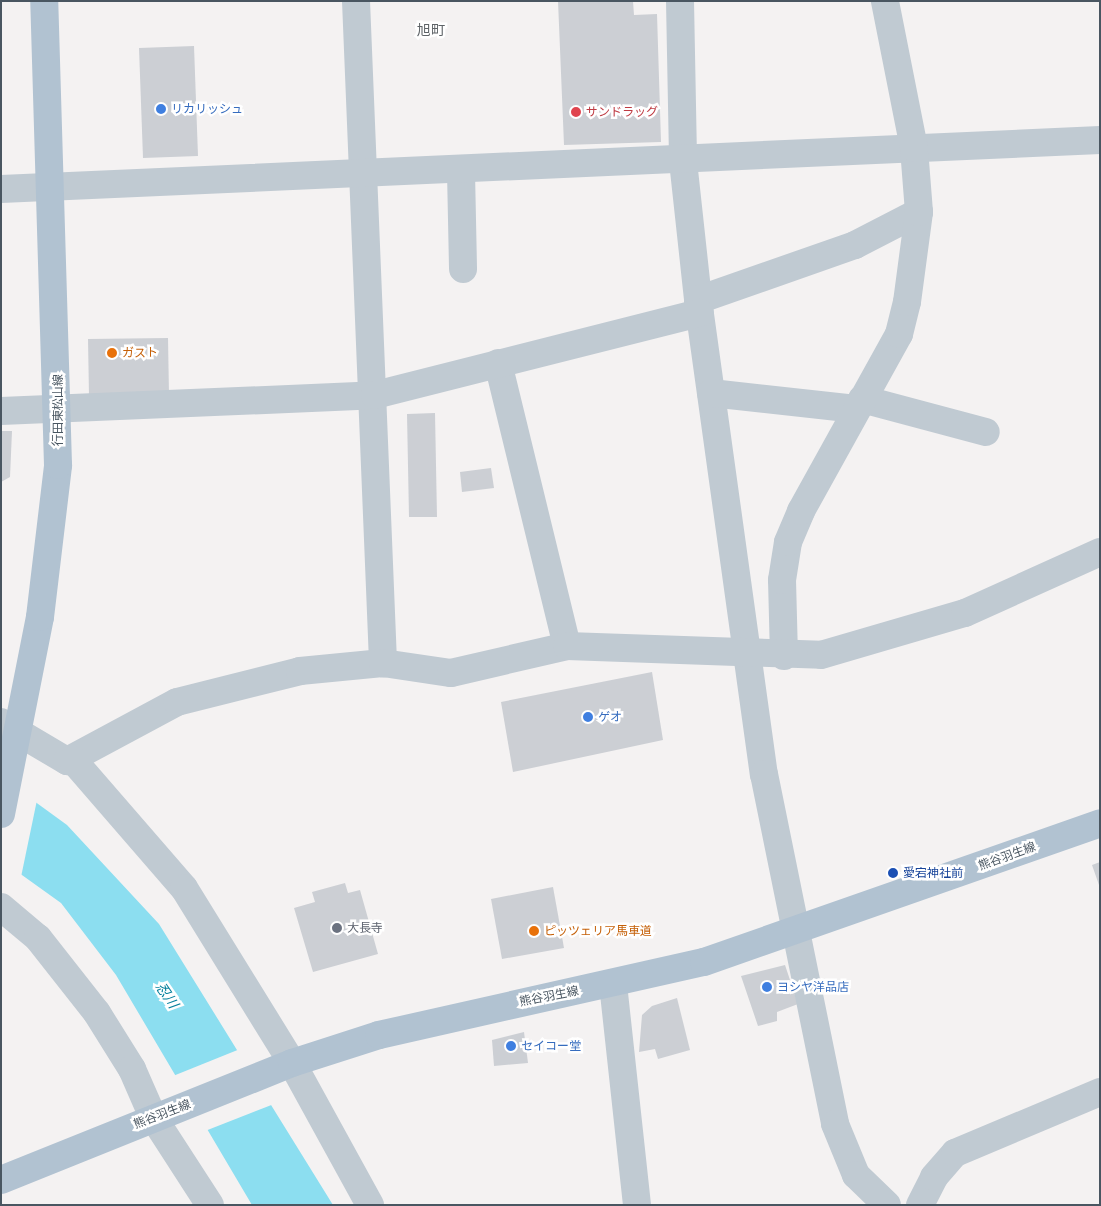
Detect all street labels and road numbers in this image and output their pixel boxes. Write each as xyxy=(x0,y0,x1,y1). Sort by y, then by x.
street label: 行田東松山線 xyxy=(51,374,65,446)
street label: 熊谷羽生線 xyxy=(976,839,1038,873)
street label: 熊谷羽生線 xyxy=(518,983,580,1009)
street label: 熊谷羽生線 xyxy=(131,1097,193,1131)

